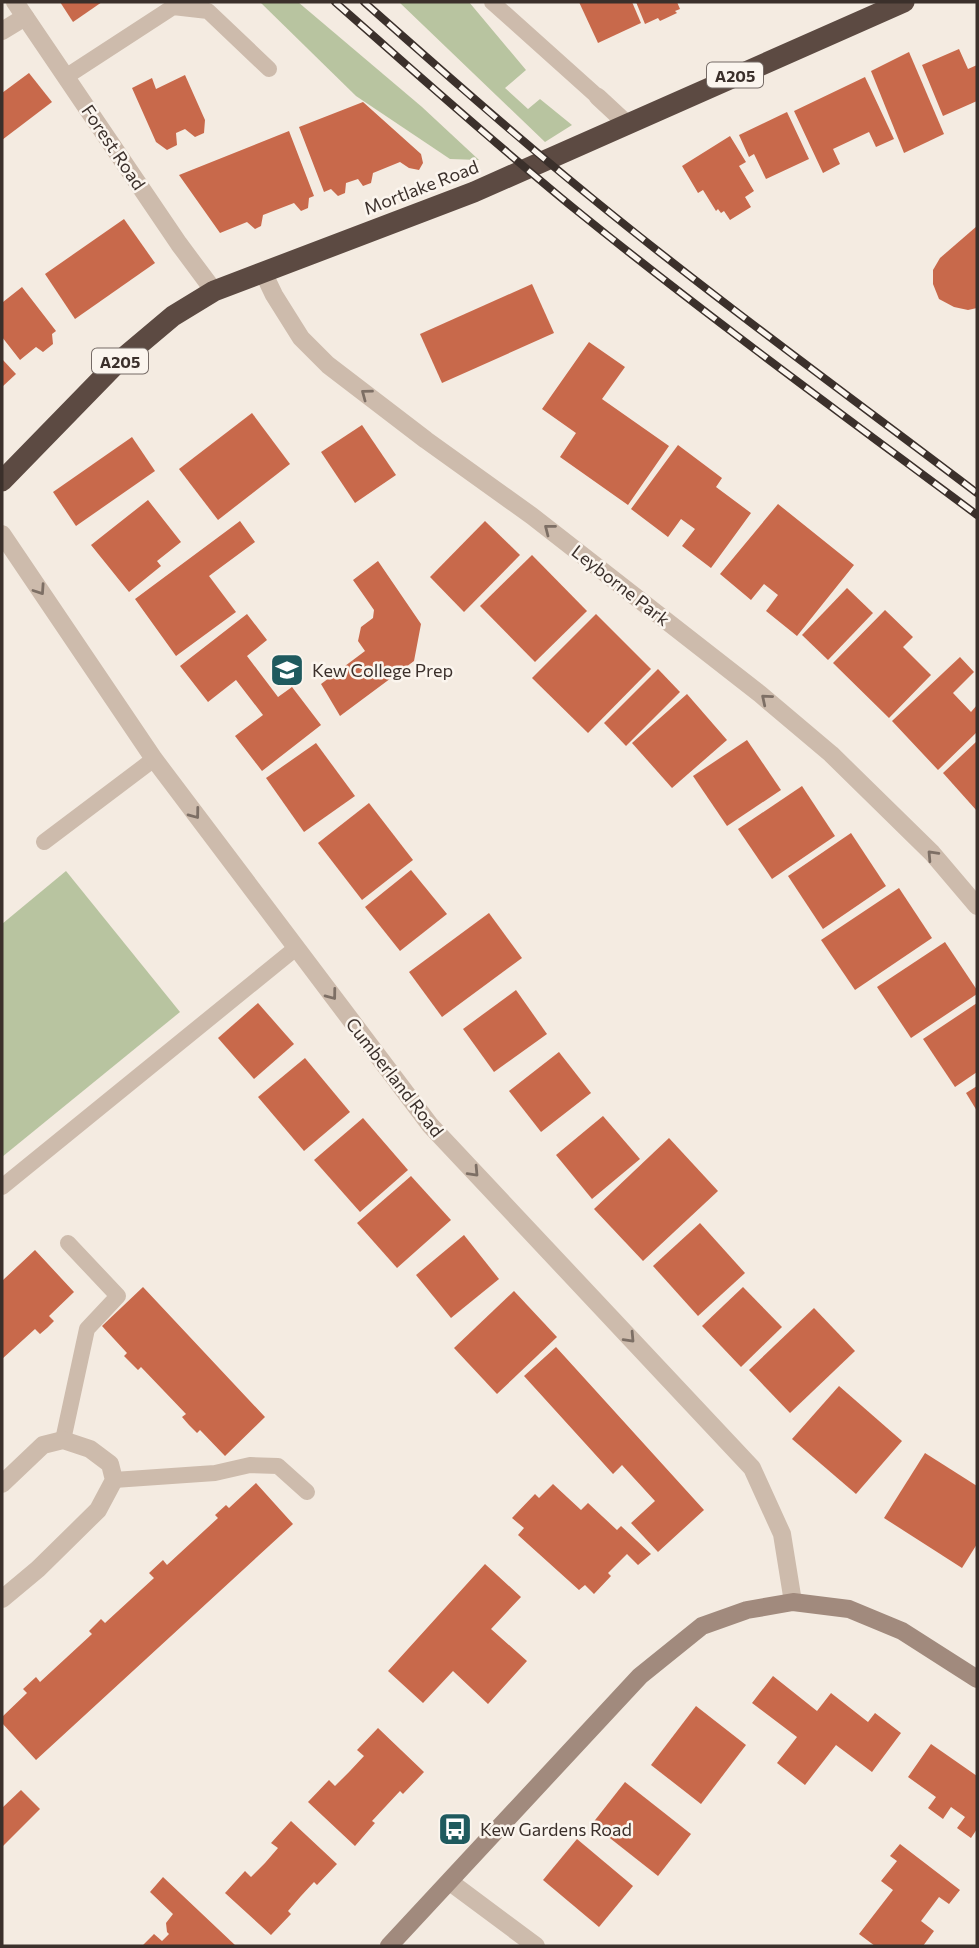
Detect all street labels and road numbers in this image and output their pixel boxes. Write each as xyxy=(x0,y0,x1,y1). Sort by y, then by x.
road number: A205 xyxy=(707,62,763,88)
street label: Forest Road xyxy=(77,100,151,194)
street label: Mortlake Road xyxy=(361,155,481,219)
road number: A205 xyxy=(92,348,148,374)
street label: Leyborne Park xyxy=(568,540,675,630)
street label: Cumberland Road xyxy=(342,1013,448,1141)

